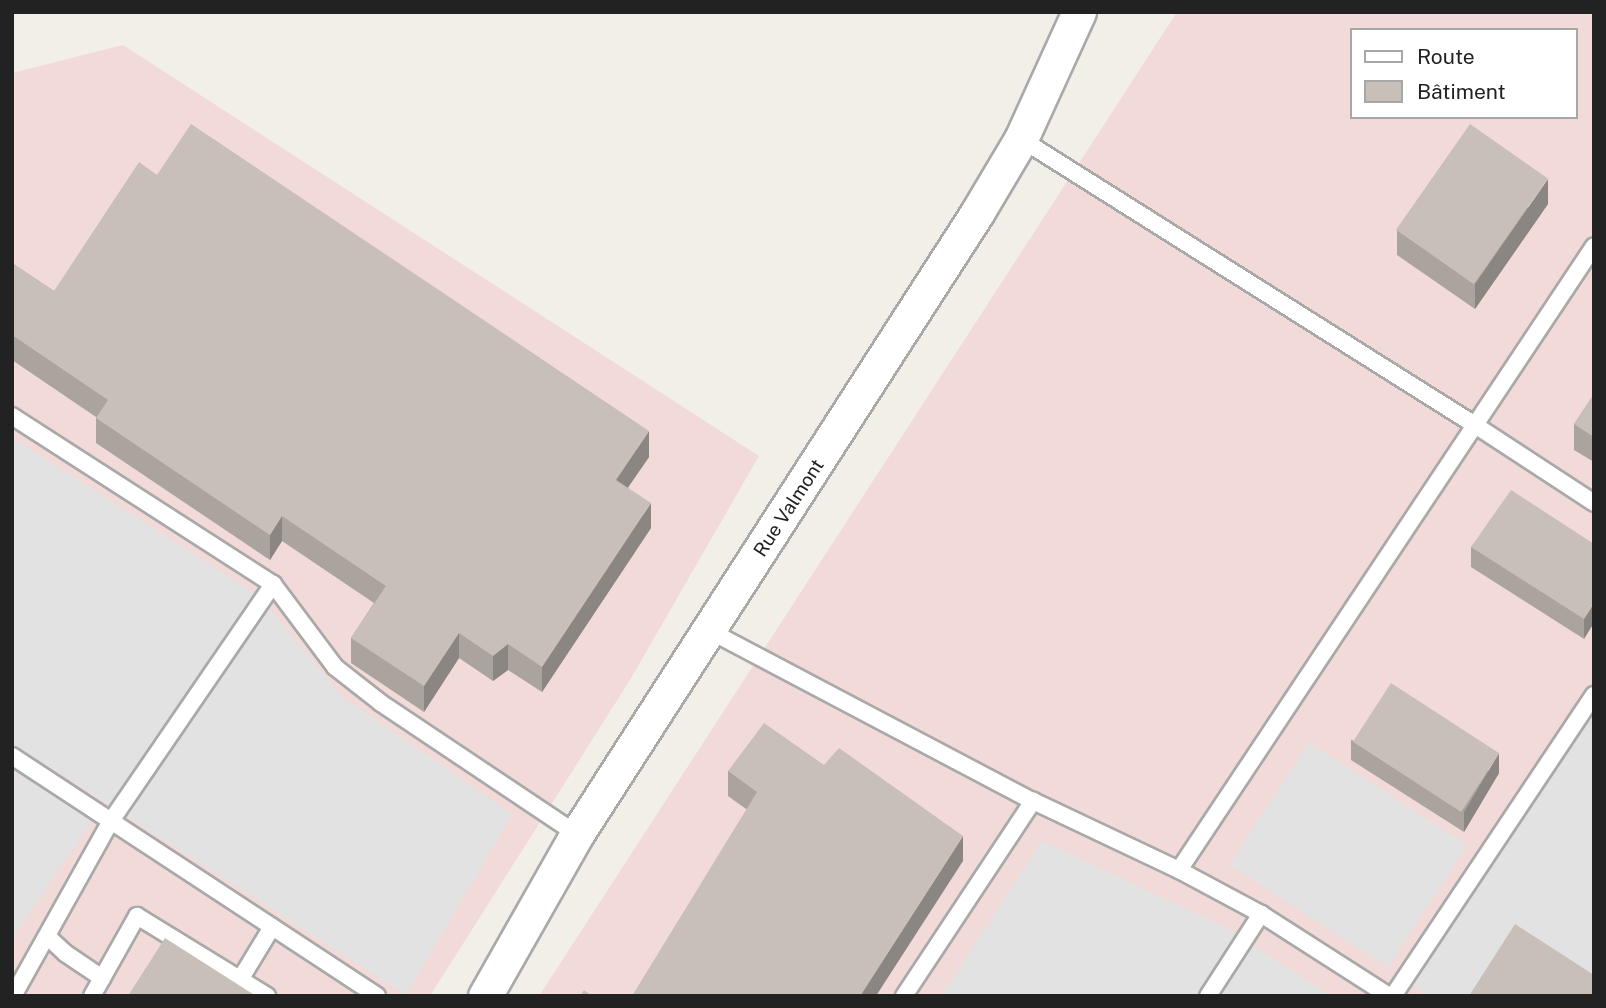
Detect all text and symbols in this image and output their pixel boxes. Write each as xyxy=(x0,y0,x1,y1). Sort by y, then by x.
legend xyxy=(1350,28,1578,119)
text: Route xyxy=(1417,44,1475,69)
text: Bâtiment xyxy=(1417,79,1506,104)
street label: Rue Valmont xyxy=(749,455,829,561)

